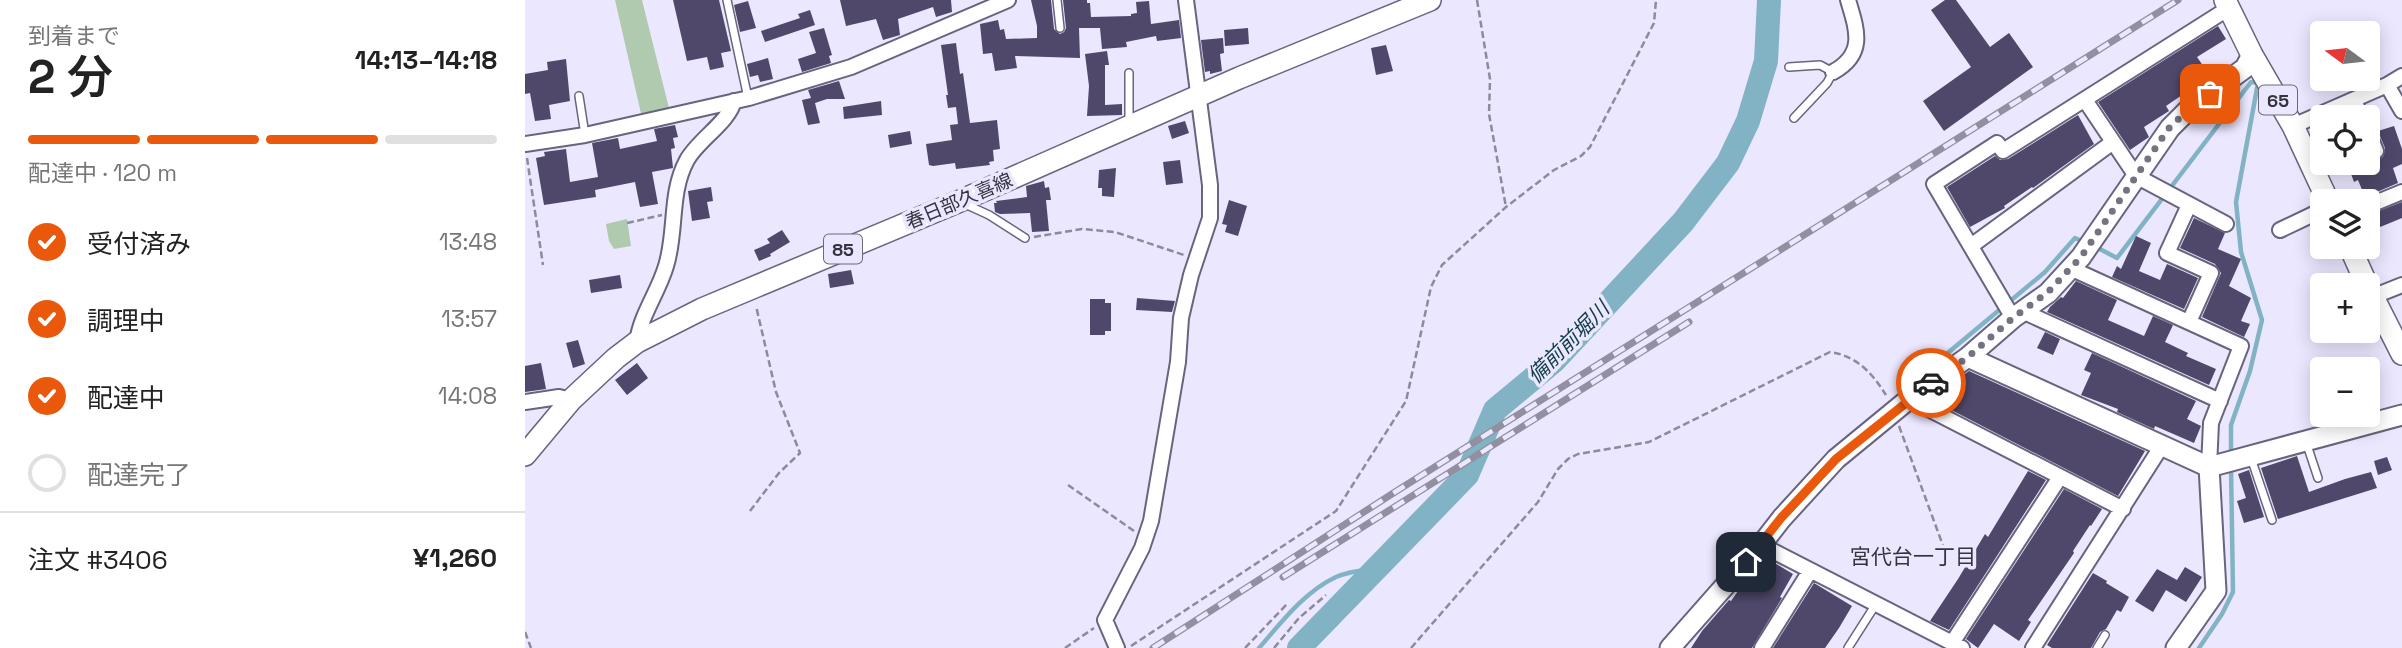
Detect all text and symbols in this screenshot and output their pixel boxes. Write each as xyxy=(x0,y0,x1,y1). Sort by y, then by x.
text: 到着まで xyxy=(28,21,120,51)
north arrow xyxy=(2310,21,2380,91)
map controls xyxy=(2310,21,2380,427)
text: 14:13–14:18 xyxy=(355,43,497,77)
text: 2 分 xyxy=(28,48,113,106)
pin xyxy=(2180,64,2240,124)
icon: bag xyxy=(2191,75,2229,113)
road number: 65 xyxy=(2259,86,2297,114)
button: locate xyxy=(2310,105,2380,175)
text: 配達中 · 120 m xyxy=(28,158,177,188)
street label: 春日部久喜線 xyxy=(902,167,1016,235)
button: layers xyxy=(2310,189,2380,259)
icon: check xyxy=(28,223,66,261)
text: 受付済み xyxy=(87,227,191,261)
text: 13:48 xyxy=(439,227,497,257)
road number: 85 xyxy=(824,234,862,264)
button: + xyxy=(2310,273,2380,343)
water label: 備前前堀川 xyxy=(1521,294,1616,389)
icon: check xyxy=(28,300,66,338)
text: 調理中 xyxy=(87,304,165,338)
text: 13:57 xyxy=(441,304,497,334)
courier xyxy=(1896,348,1966,418)
button: − xyxy=(2310,357,2380,427)
icon: car xyxy=(1912,364,1950,402)
icon: check xyxy=(28,377,66,415)
text: 配達中 xyxy=(87,381,165,415)
text: 14:08 xyxy=(438,381,497,411)
text: 配達完了 xyxy=(87,458,191,492)
pin xyxy=(1716,532,1776,592)
text: ¥1,260 xyxy=(413,541,497,575)
text: 注文 #3406 xyxy=(28,543,168,577)
icon: home xyxy=(1727,543,1765,581)
district label: 宮代台一丁目 xyxy=(1850,543,1976,570)

